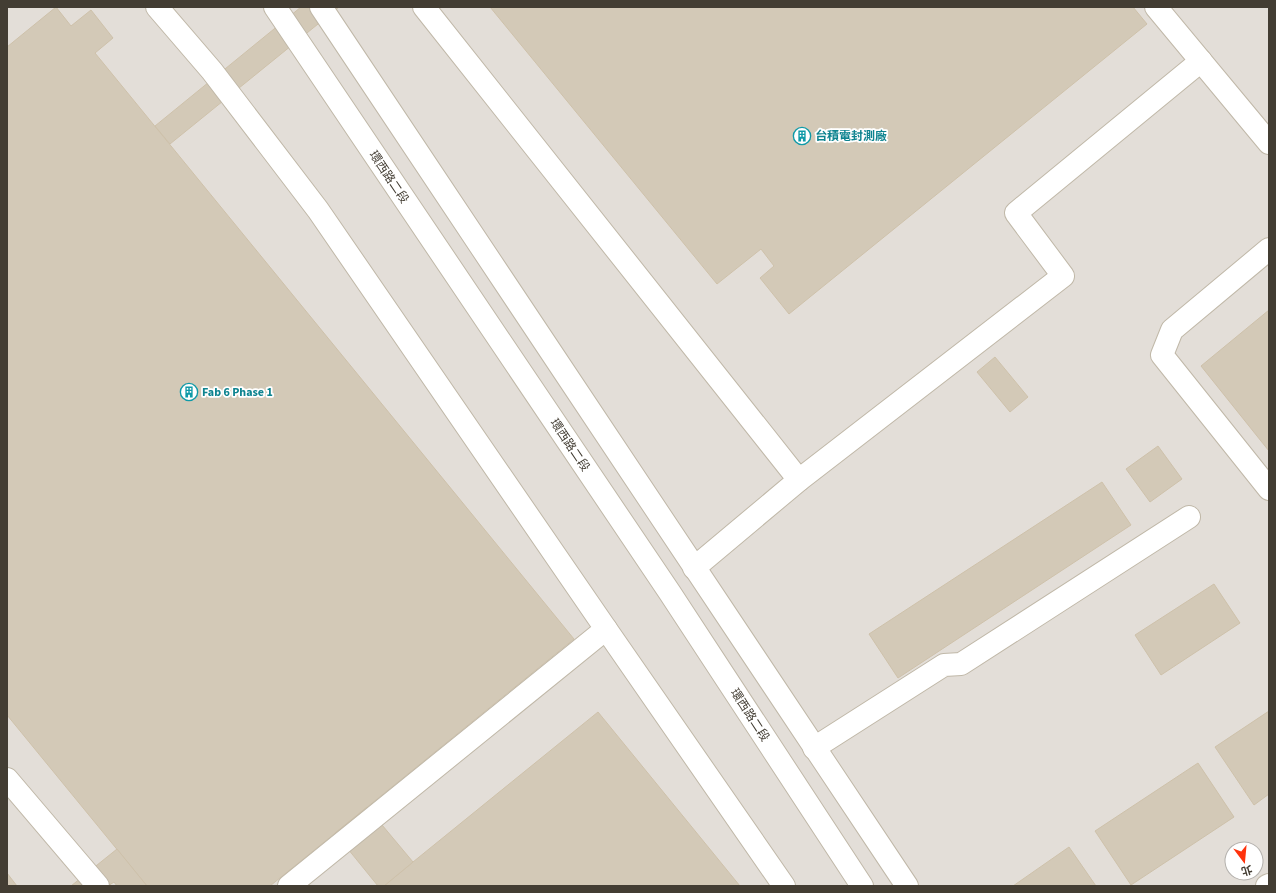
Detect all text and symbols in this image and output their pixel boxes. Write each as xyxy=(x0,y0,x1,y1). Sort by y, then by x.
building icon: 台積電封測廠 xyxy=(792,126,812,146)
place label: 台積電封測廠 xyxy=(815,128,887,145)
street label: 環西路二段 xyxy=(365,148,412,207)
building icon: Fab 6 Phase 1 xyxy=(179,382,199,402)
place label: Fab 6 Phase 1 xyxy=(202,384,273,401)
street label: 環西路二段 xyxy=(546,416,593,475)
street label: 環西路二段 xyxy=(726,685,773,745)
north arrow xyxy=(1224,841,1264,881)
text: 北 xyxy=(1239,861,1254,879)

